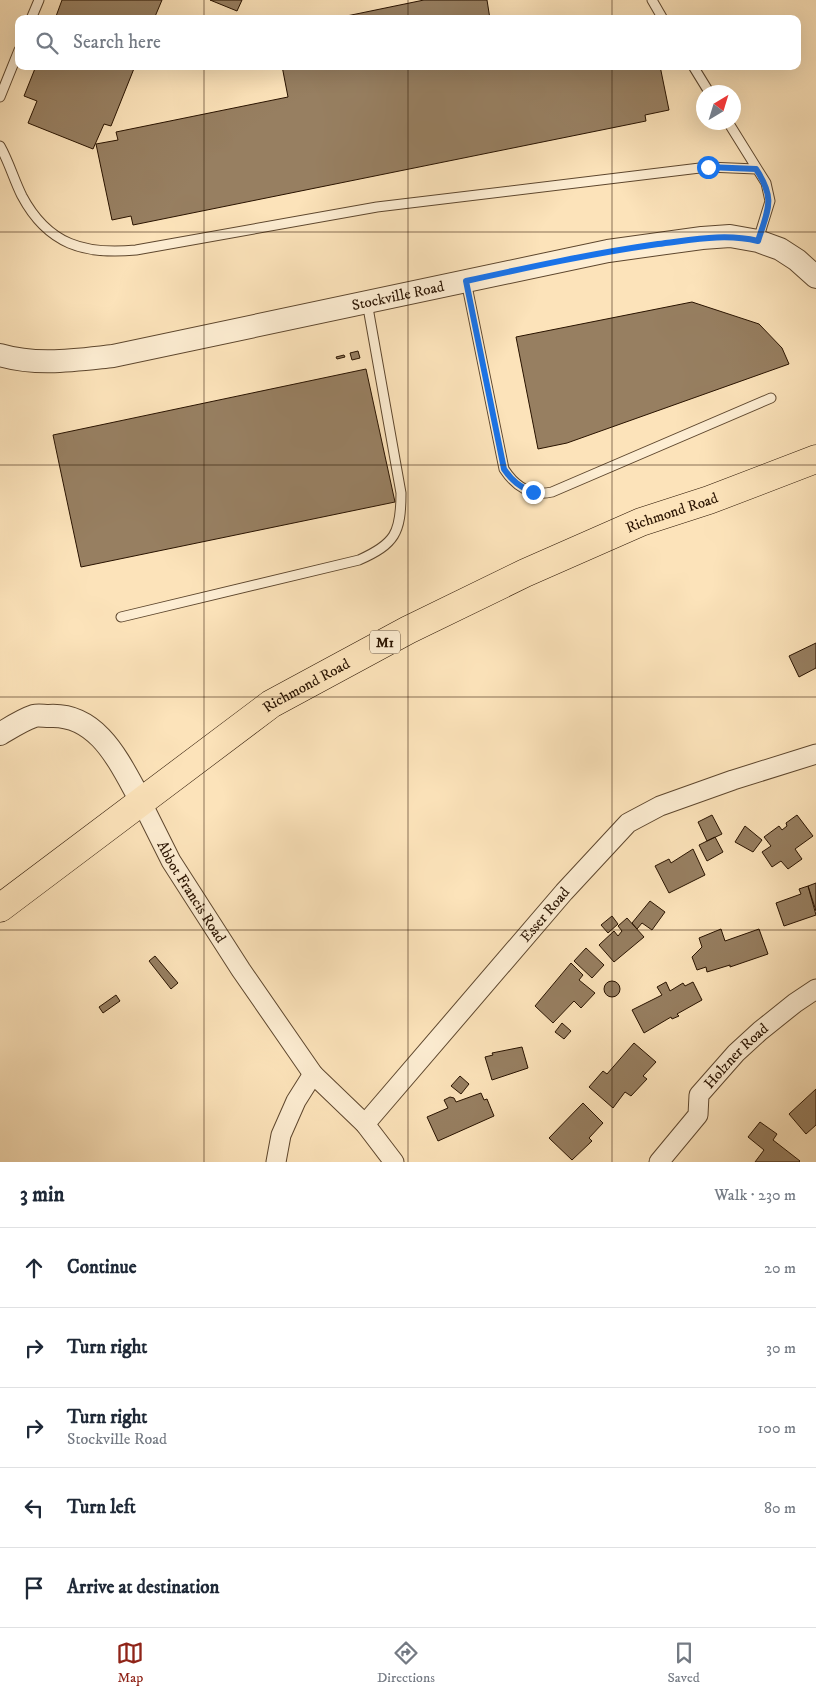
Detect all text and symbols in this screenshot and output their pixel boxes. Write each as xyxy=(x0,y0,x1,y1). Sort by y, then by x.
search box xyxy=(15,15,801,70)
icon: search xyxy=(33,29,61,57)
text: Search here xyxy=(73,31,161,54)
north arrow xyxy=(696,85,741,130)
route start xyxy=(697,156,720,179)
street label: Stockville Road xyxy=(350,277,446,315)
route end xyxy=(522,481,545,504)
street label: Richmond Road xyxy=(623,488,721,538)
road number: M1 xyxy=(370,630,400,654)
street label: Richmond Road xyxy=(259,654,354,717)
street label: Abbot Francis Road xyxy=(152,838,230,947)
street label: Esser Road xyxy=(516,883,574,946)
street label: Holzner Road xyxy=(700,1019,773,1093)
text: 3 min xyxy=(20,1182,65,1208)
text: Walk · 230 m xyxy=(714,1185,796,1205)
icon: ahead xyxy=(20,1254,48,1282)
text: Continue xyxy=(67,1256,137,1279)
text: 20 m xyxy=(764,1258,796,1278)
icon: right xyxy=(20,1334,48,1362)
text: Turn right xyxy=(67,1336,147,1359)
text: 30 m xyxy=(766,1338,796,1358)
text: Turn right xyxy=(67,1406,147,1429)
icon: right xyxy=(20,1414,48,1442)
text: 100 m xyxy=(758,1418,796,1438)
text: Stockville Road xyxy=(67,1429,167,1449)
icon: left xyxy=(20,1494,48,1522)
text: Turn left xyxy=(67,1496,136,1519)
text: 80 m xyxy=(764,1498,796,1518)
icon: arrive xyxy=(20,1574,48,1602)
text: Arrive at destination xyxy=(67,1576,219,1599)
tab: Map xyxy=(116,1639,144,1687)
tab: Directions xyxy=(377,1639,435,1687)
tab: Saved xyxy=(668,1639,700,1687)

